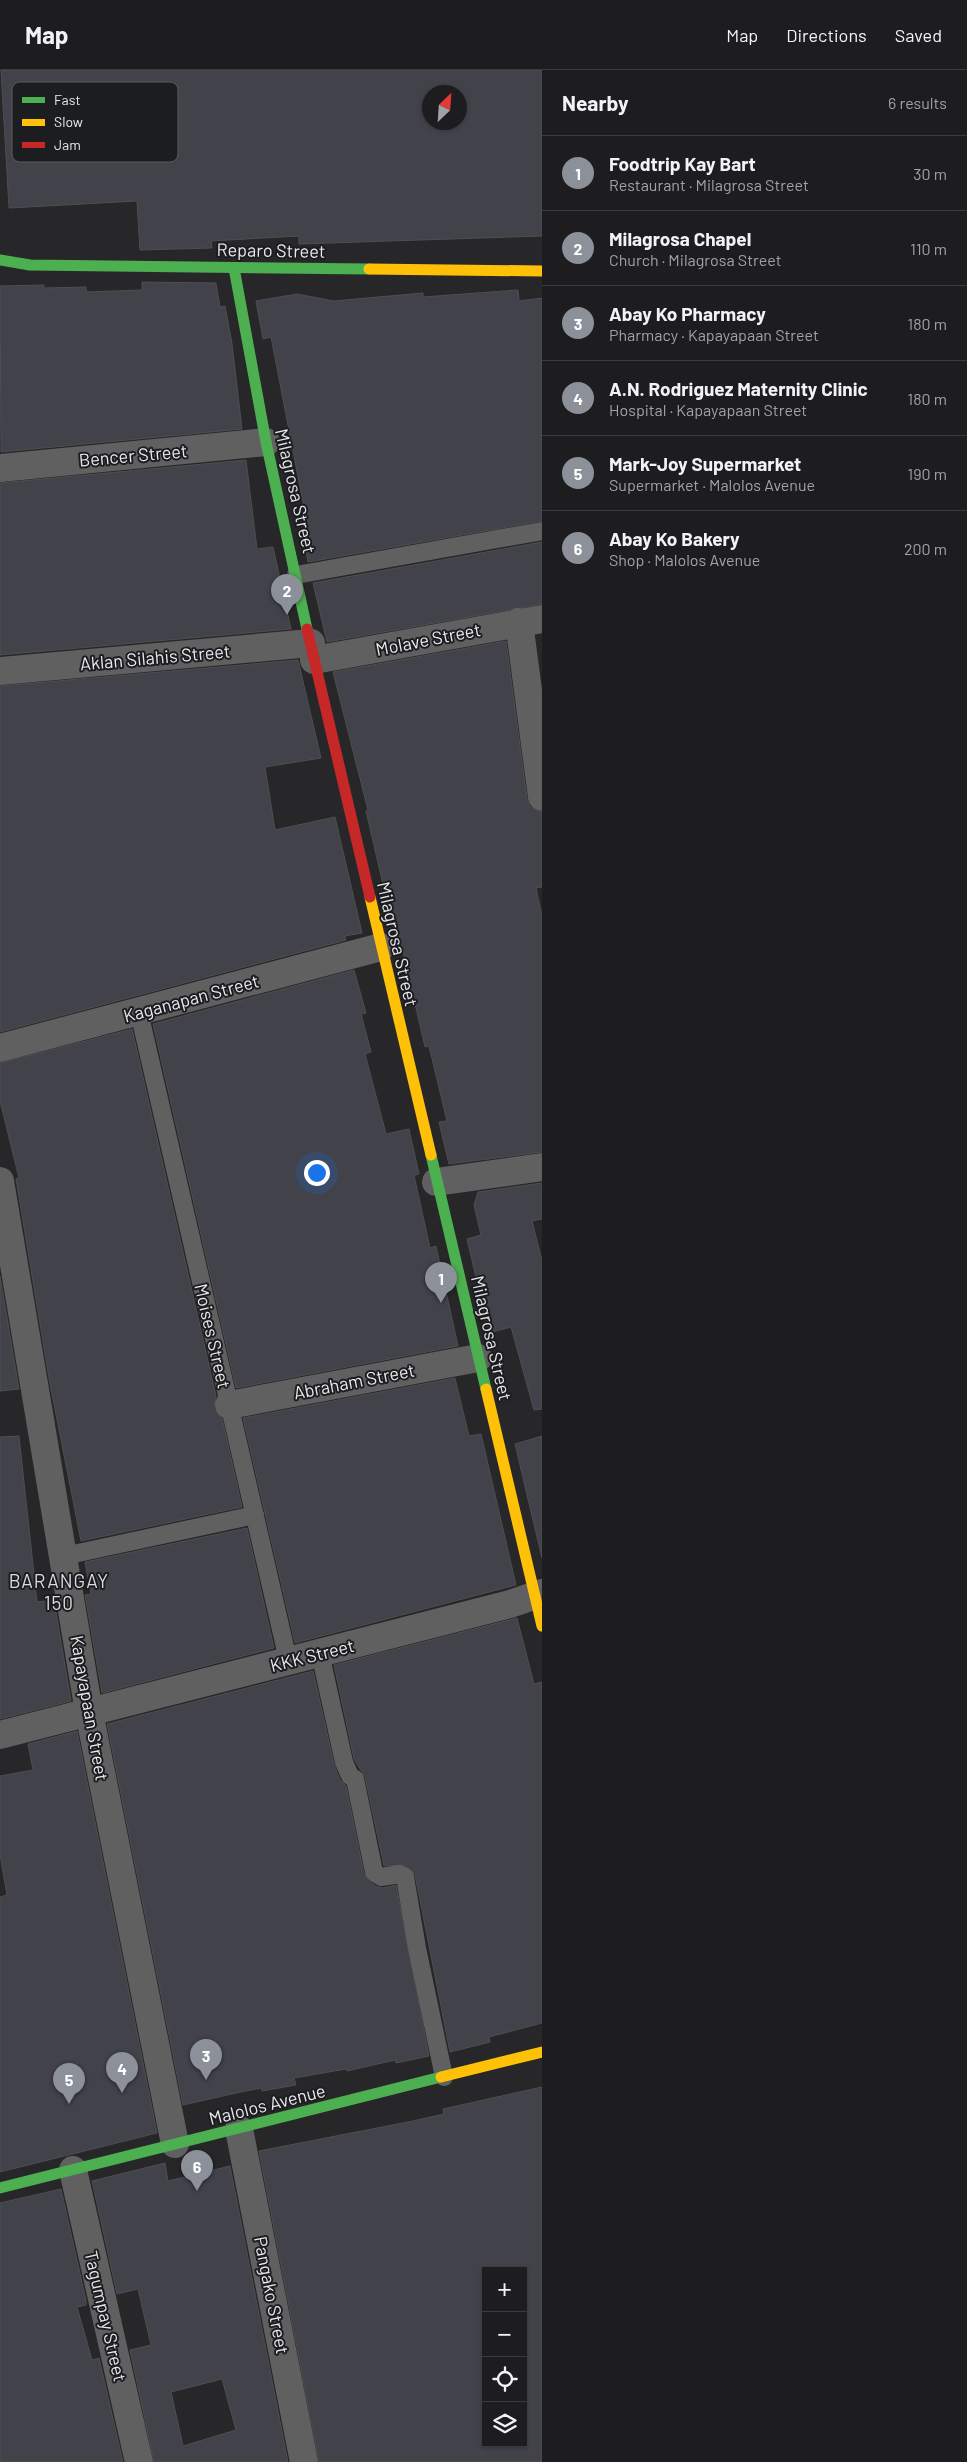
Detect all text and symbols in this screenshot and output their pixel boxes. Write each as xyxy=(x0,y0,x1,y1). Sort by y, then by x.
text: Map xyxy=(25,20,68,49)
text: Map xyxy=(726,24,758,46)
text: Directions xyxy=(786,24,867,46)
text: Saved xyxy=(895,24,942,46)
legend xyxy=(12,82,178,162)
north arrow xyxy=(422,85,467,130)
text: Nearby xyxy=(562,90,628,115)
text: Fast xyxy=(54,91,80,108)
text: 6 results xyxy=(888,93,947,112)
text: Slow xyxy=(54,113,83,130)
text: Jam xyxy=(54,136,81,153)
text: Foodtrip Kay Bart xyxy=(609,152,756,175)
text: 1 xyxy=(575,164,581,183)
text: 30 m xyxy=(913,164,947,183)
text: Restaurant · Milagrosa Street xyxy=(609,175,809,194)
text: Milagrosa Chapel xyxy=(609,227,751,250)
street label: Reparo Street xyxy=(216,238,326,262)
text: 2 xyxy=(574,239,582,258)
text: 110 m xyxy=(910,239,947,258)
text: Church · Milagrosa Street xyxy=(609,250,782,269)
text: Abay Ko Pharmacy xyxy=(609,302,766,325)
text: 3 xyxy=(574,314,582,333)
text: 180 m xyxy=(908,314,947,333)
text: Pharmacy · Kapayapaan Street xyxy=(609,325,819,344)
text: A.N. Rodriguez Maternity Clinic xyxy=(609,377,868,400)
text: 4 xyxy=(573,389,583,408)
text: 180 m xyxy=(908,389,947,408)
text: Hospital · Kapayapaan Street xyxy=(609,400,807,419)
street label: Milagrosa Street xyxy=(271,427,321,555)
street label: Bencer Street xyxy=(78,439,188,471)
text: Mark-Joy Supermarket xyxy=(609,452,801,475)
text: 5 xyxy=(574,464,582,483)
text: 190 m xyxy=(908,464,947,483)
text: Supermarket · Malolos Avenue xyxy=(609,475,815,494)
text: Abay Ko Bakery xyxy=(609,527,740,550)
text: 6 xyxy=(574,539,582,558)
text: 200 m xyxy=(904,539,947,558)
text: Shop · Malolos Avenue xyxy=(609,550,760,569)
pin: 2 xyxy=(271,574,303,615)
street label: Molave Street xyxy=(374,618,482,660)
street label: Aklan Silahis Street xyxy=(79,639,231,675)
street label: Milagrosa Street xyxy=(373,880,423,1008)
street label: Kaganapan Street xyxy=(121,969,261,1027)
your location xyxy=(304,1160,330,1186)
pin: 1 xyxy=(425,1262,457,1303)
street label: Milagrosa Street xyxy=(467,1274,517,1402)
street label: Moises Street xyxy=(190,1282,236,1390)
street label: Abraham Street xyxy=(292,1358,416,1404)
district label: BARANGAY 150 xyxy=(9,1569,109,1614)
street label: Kapayapaan Street xyxy=(66,1634,114,1782)
street label: KKK Street xyxy=(268,1634,356,1676)
pin: 3 xyxy=(190,2039,222,2080)
pin: 4 xyxy=(106,2052,138,2093)
pin: 5 xyxy=(53,2063,85,2104)
street label: Malolos Avenue xyxy=(206,2079,328,2129)
pin: 6 xyxy=(181,2150,213,2191)
street label: Pangako Street xyxy=(250,2234,294,2356)
street label: Tagumpay Street xyxy=(80,2249,132,2383)
map controls xyxy=(482,2267,527,2447)
button: + xyxy=(482,2267,527,2312)
button: − xyxy=(482,2312,527,2357)
button: locate xyxy=(482,2357,527,2402)
button: layers xyxy=(482,2402,527,2447)

